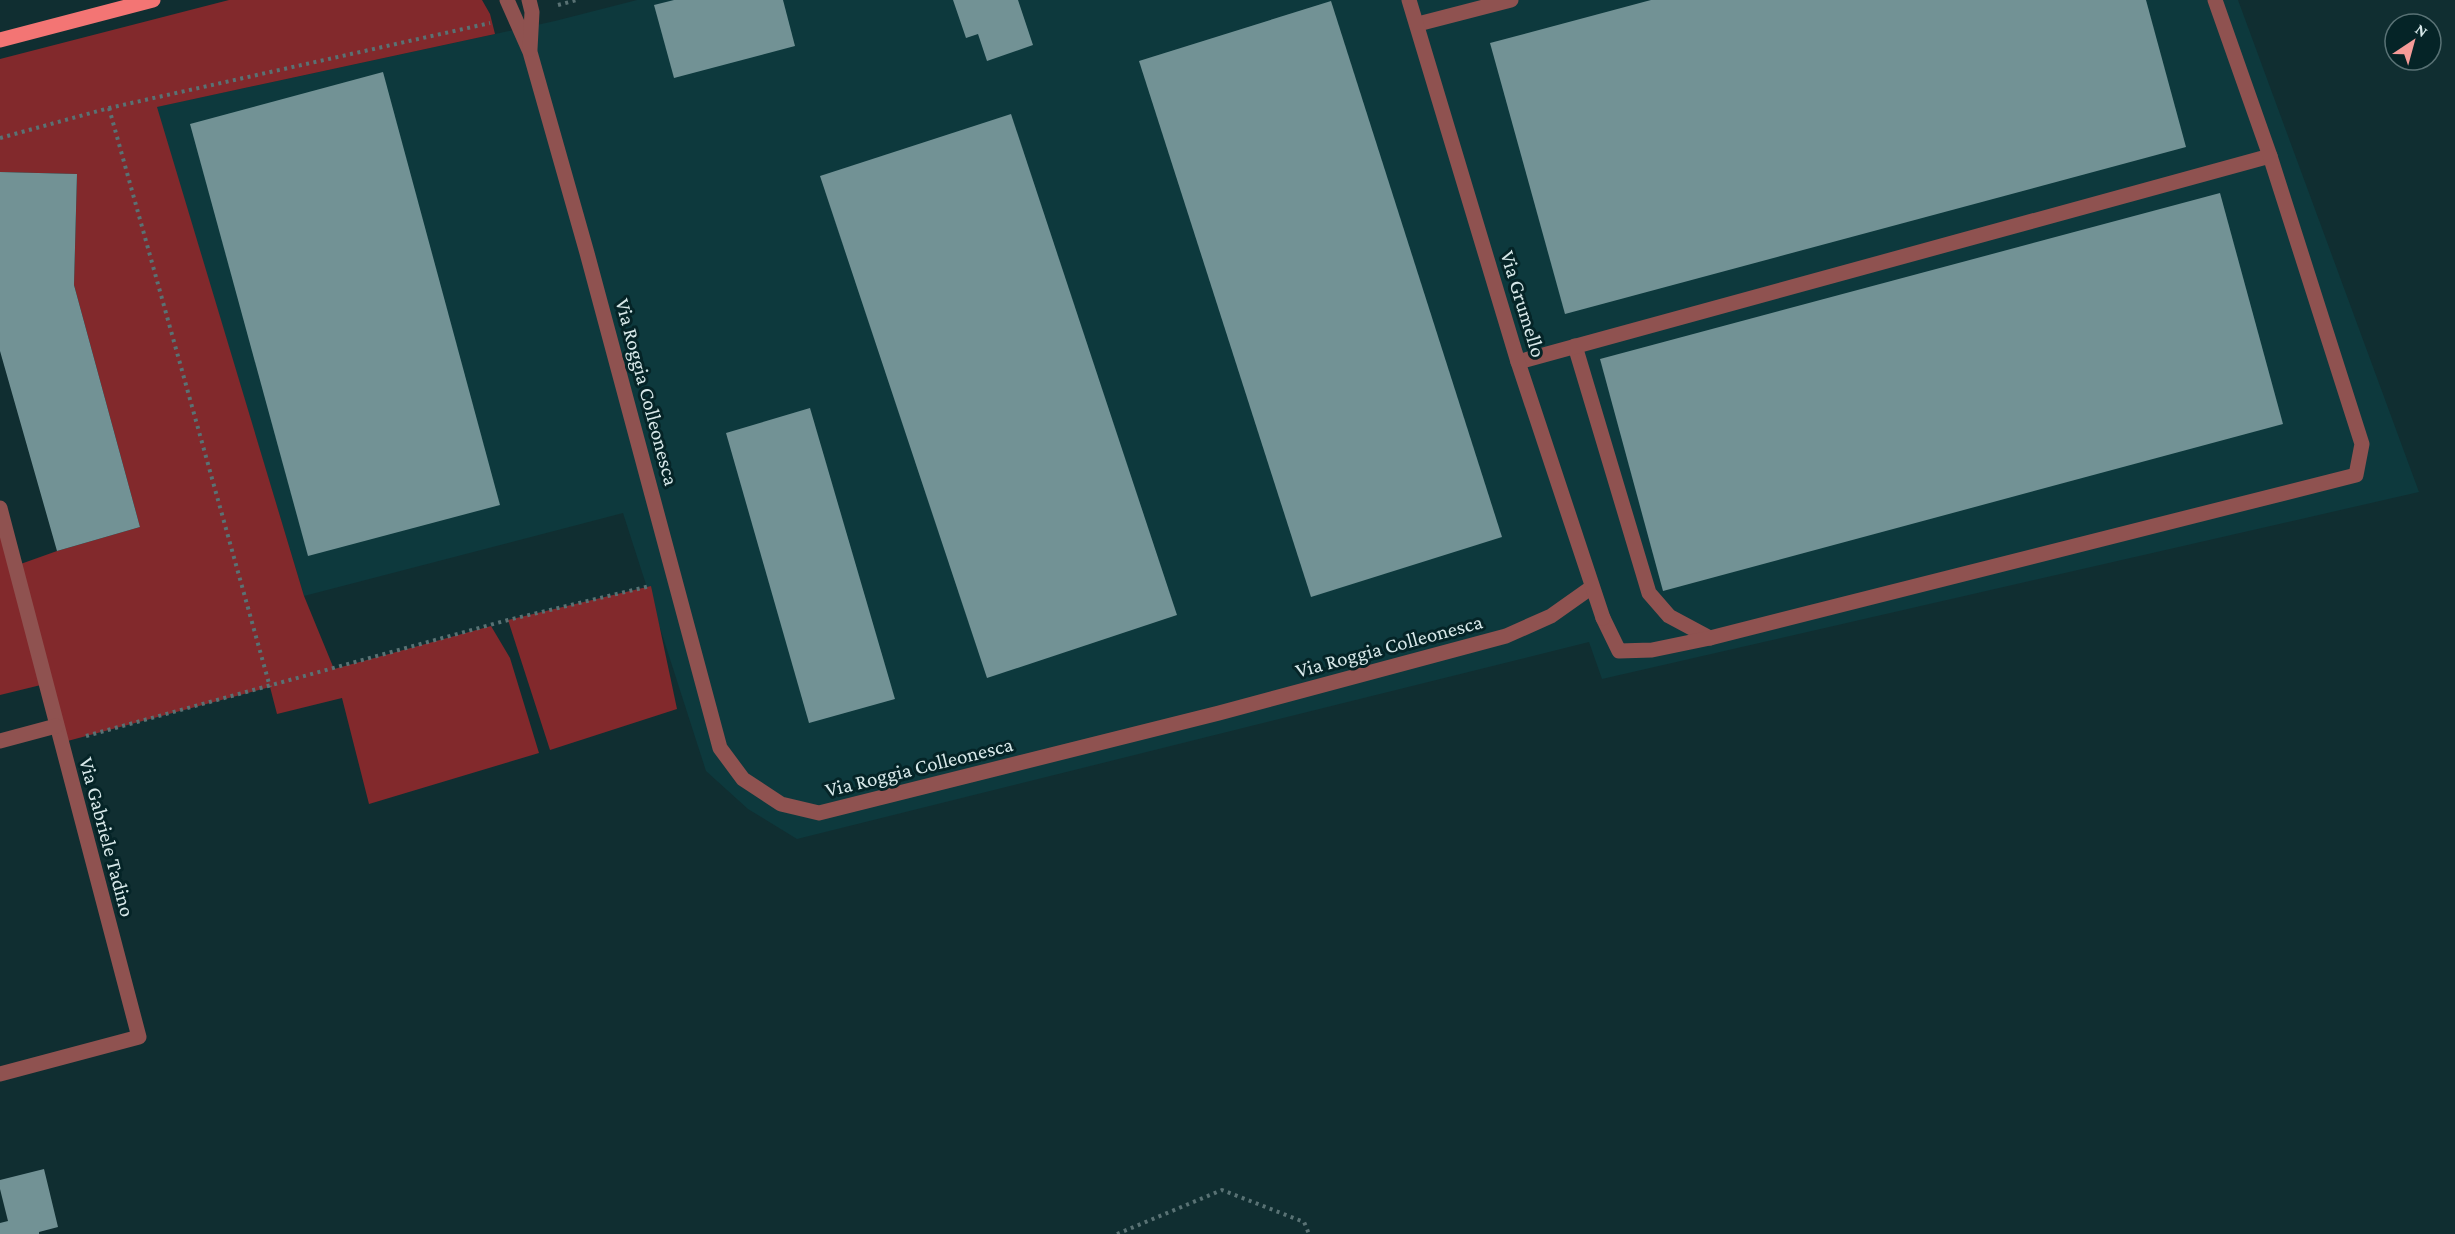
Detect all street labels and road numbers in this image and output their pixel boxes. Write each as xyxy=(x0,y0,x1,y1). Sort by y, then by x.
street label: Via Grumello xyxy=(1495,248,1551,360)
street label: Via Roggia Colleonesca xyxy=(610,296,684,488)
street label: Via Roggia Colleonesca xyxy=(1293,609,1485,683)
street label: Via Roggia Colleonesca xyxy=(823,732,1016,802)
street label: Via Gabriele Tadino xyxy=(74,755,140,919)

